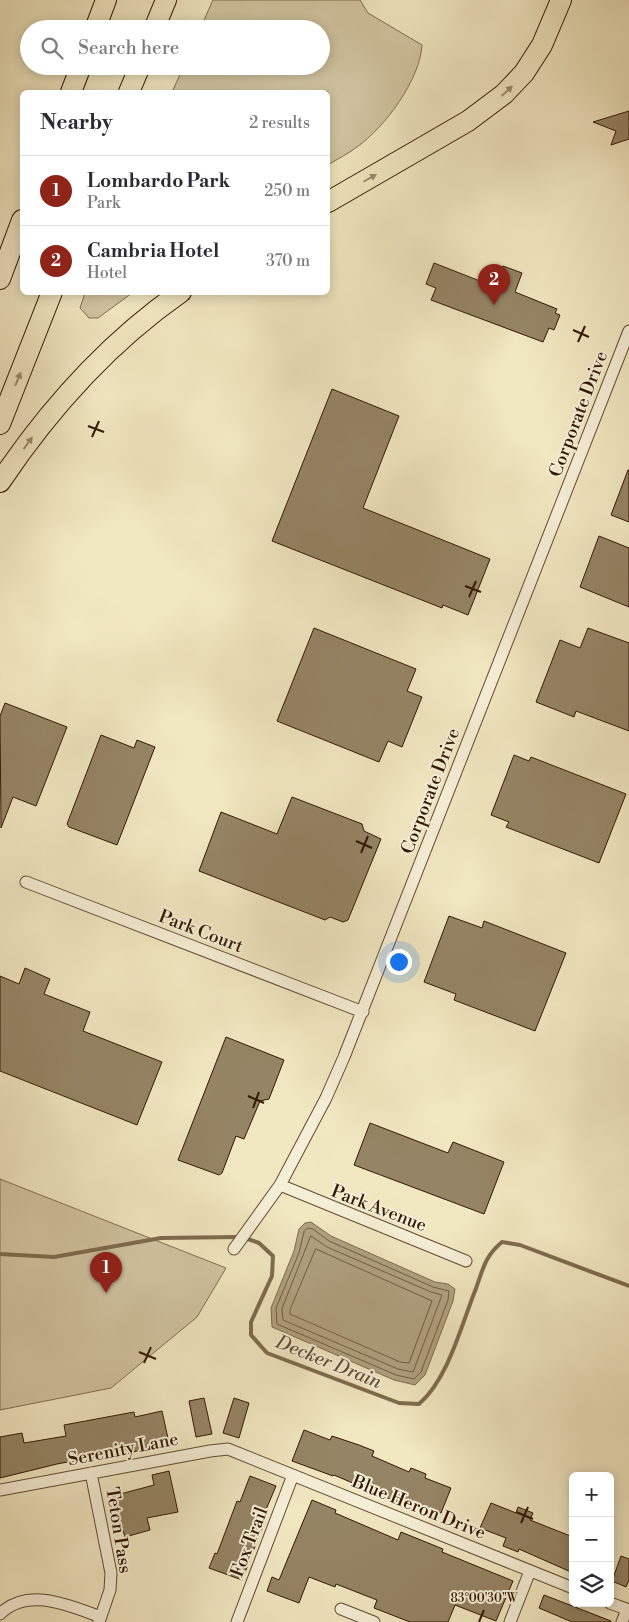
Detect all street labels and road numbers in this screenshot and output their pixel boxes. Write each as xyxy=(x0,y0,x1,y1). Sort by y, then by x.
street label: Corporate Drive xyxy=(544,348,613,480)
street label: Corporate Drive xyxy=(396,725,465,857)
street label: Park Court xyxy=(155,905,247,958)
street label: Park Avenue xyxy=(328,1180,430,1237)
street label: Serenity Lane xyxy=(66,1427,180,1471)
street label: Blue Heron Drive xyxy=(348,1470,489,1545)
street label: Teton Pass xyxy=(100,1485,137,1575)
street label: Fox Trail xyxy=(226,1503,274,1580)

